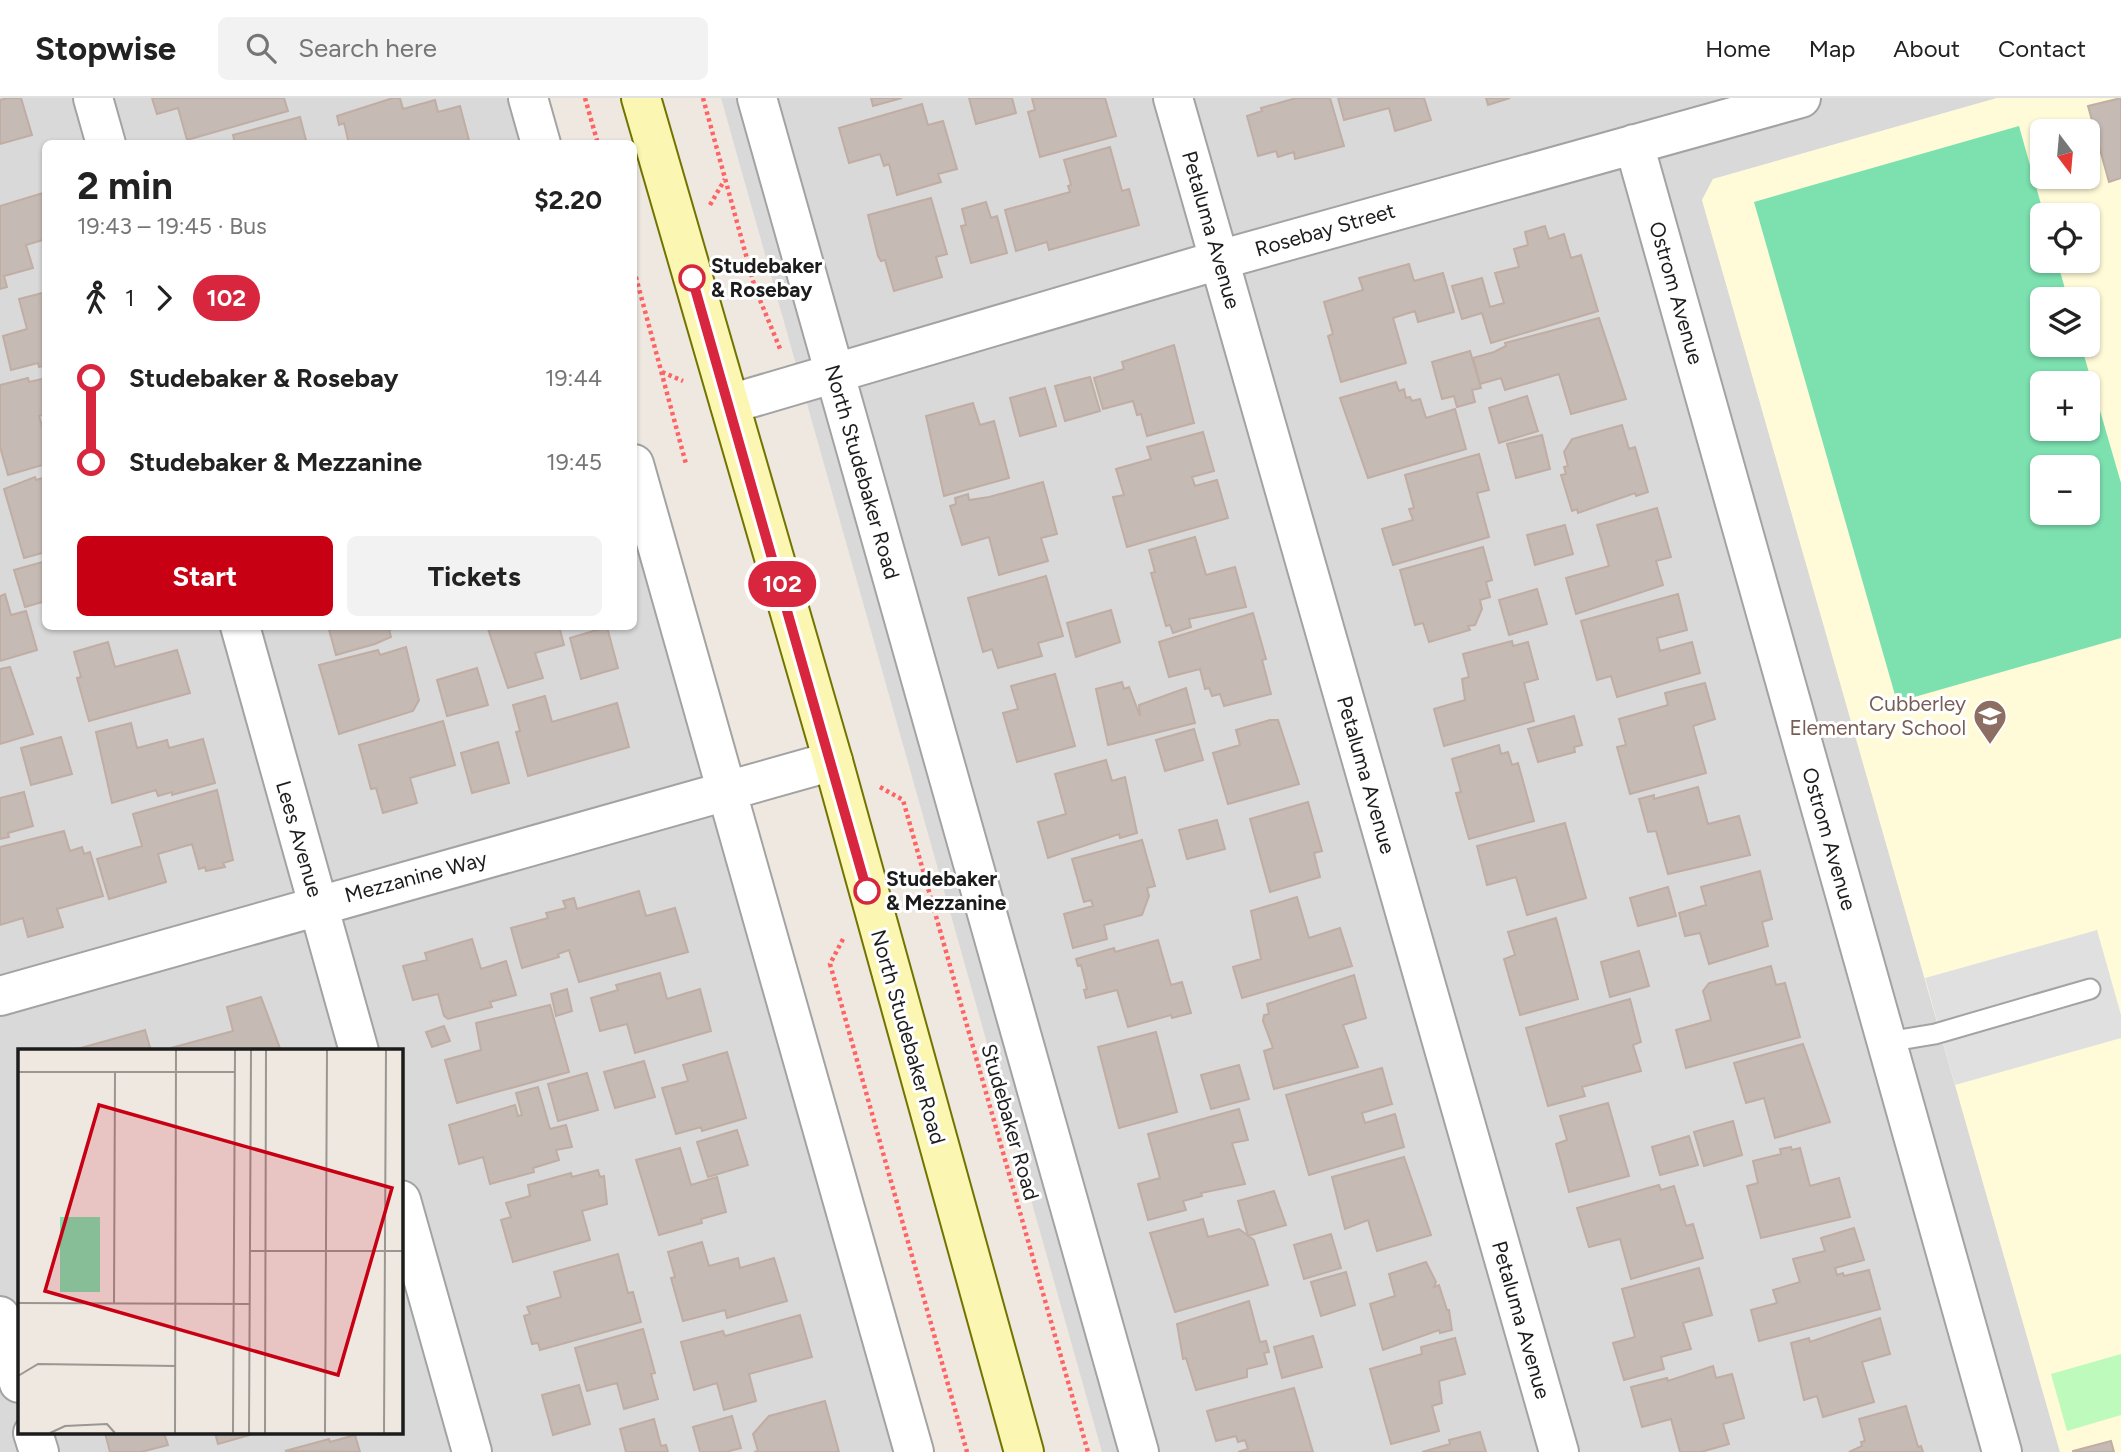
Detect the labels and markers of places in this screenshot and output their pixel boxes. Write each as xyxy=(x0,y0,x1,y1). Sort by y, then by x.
place label: Studebaker & Rosebay xyxy=(711,253,822,302)
marker: Studebaker & Rosebay xyxy=(679,265,705,291)
place label: Cubberley Elementary School xyxy=(1790,691,1966,740)
school or university icon: Cubberley Elementary School xyxy=(1971,697,2009,746)
place label: Studebaker & Mezzanine xyxy=(886,866,1007,915)
marker: Studebaker & Mezzanine xyxy=(854,878,880,904)

